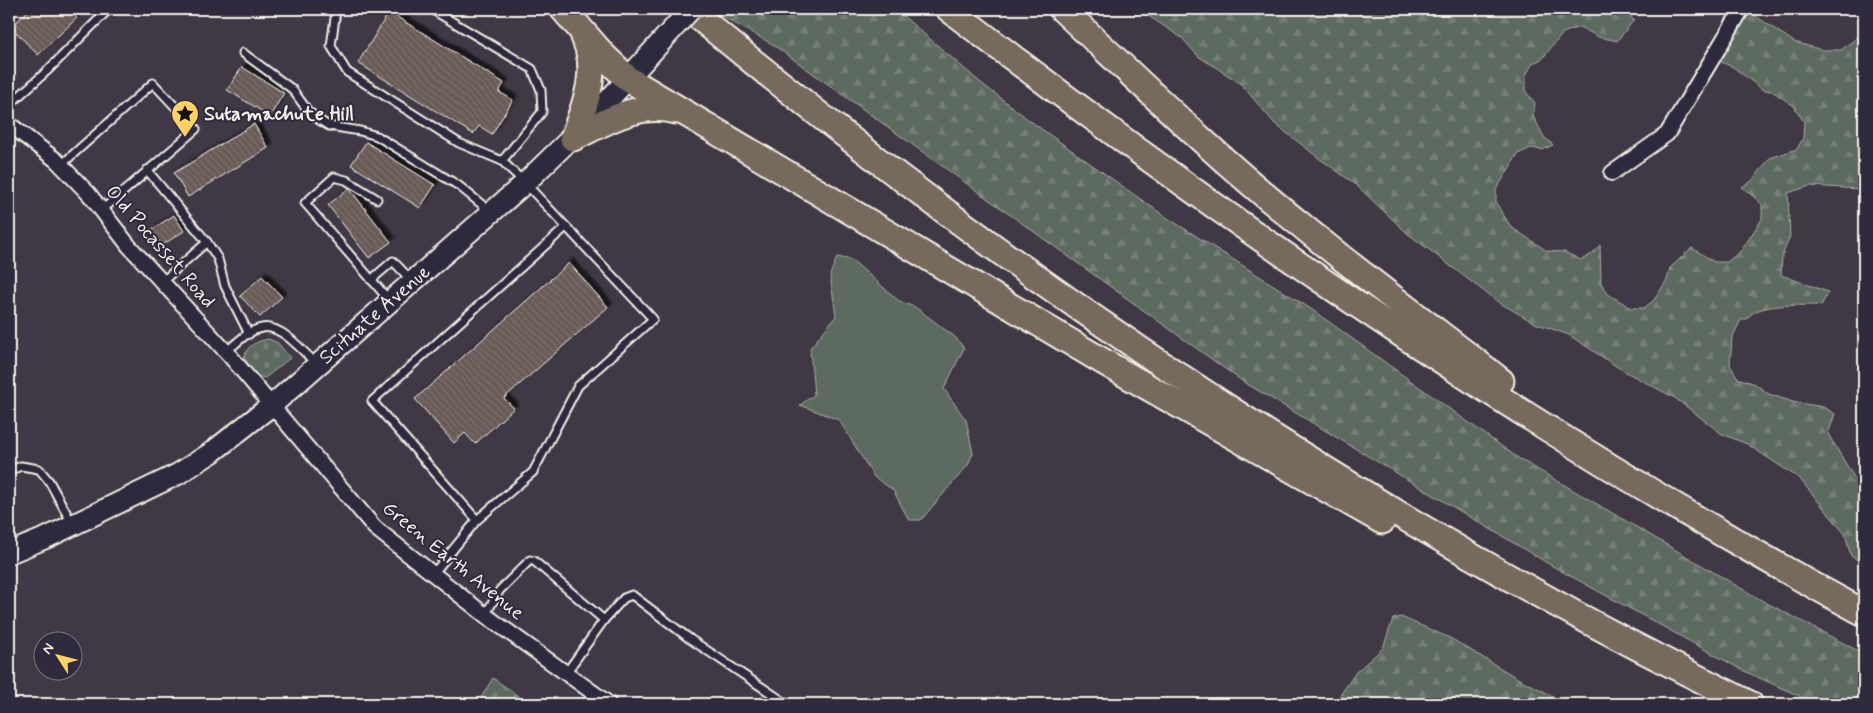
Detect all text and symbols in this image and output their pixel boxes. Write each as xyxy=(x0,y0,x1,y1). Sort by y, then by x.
place icon: Sutamachute Hill xyxy=(170,99,200,138)
place label: Sutamachute Hill xyxy=(204,101,354,128)
street label: Old Pocasset Road xyxy=(99,180,221,314)
street label: Scituate Avenue xyxy=(314,259,436,371)
street label: Green Earth Avenue xyxy=(376,495,530,627)
north arrow xyxy=(32,630,82,680)
text: N xyxy=(38,640,58,658)

